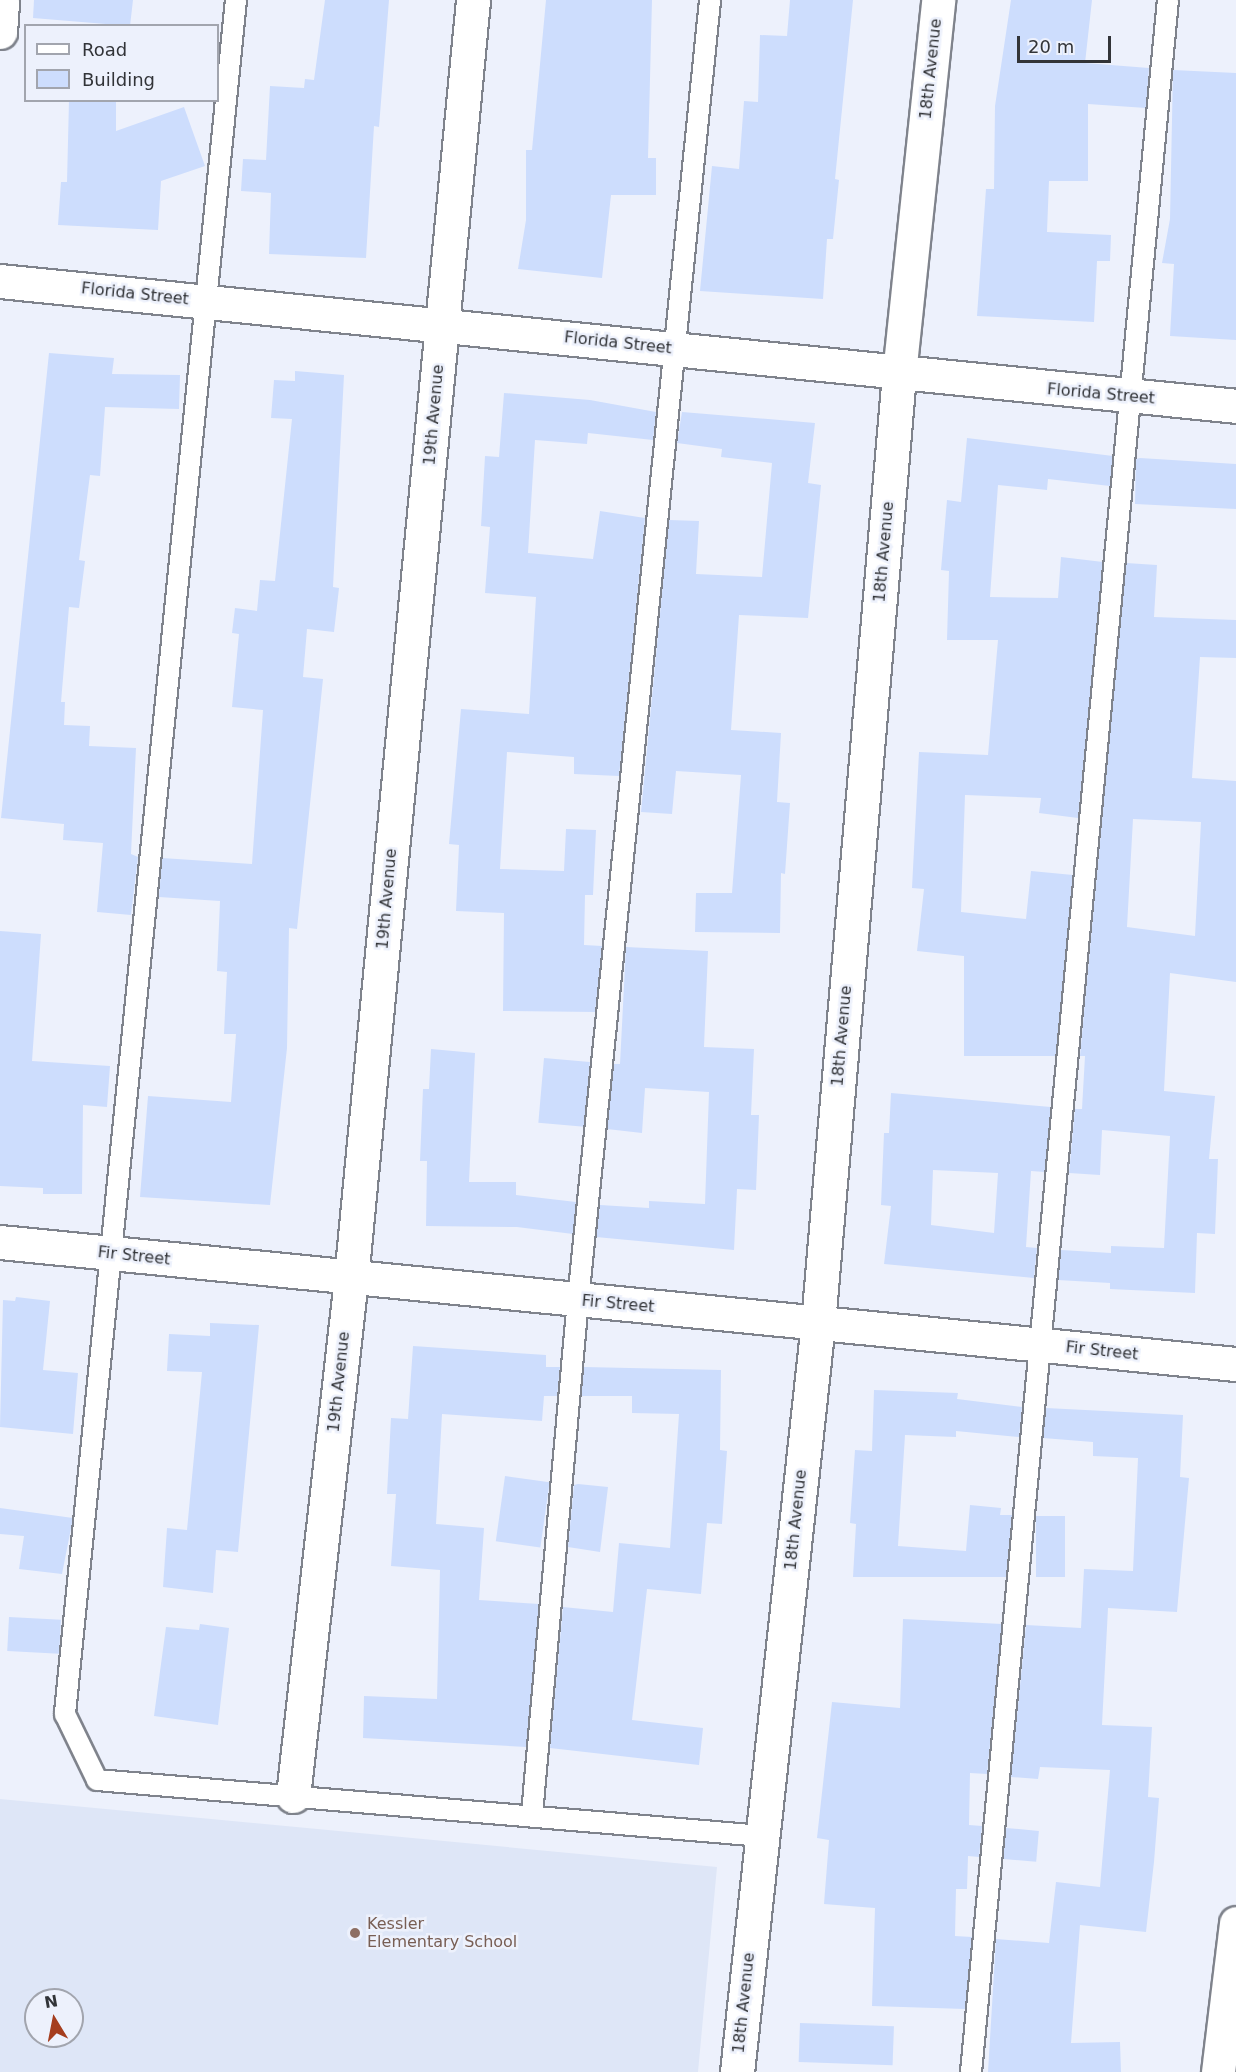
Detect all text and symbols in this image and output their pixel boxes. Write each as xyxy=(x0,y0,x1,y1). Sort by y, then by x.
street label: 18th Avenue xyxy=(916,18,946,120)
legend xyxy=(24,24,219,102)
scale bar xyxy=(1020,24,1114,62)
text: 20 m xyxy=(1028,36,1074,57)
text: Road xyxy=(82,39,127,60)
text: Building xyxy=(82,69,155,90)
street label: Florida Street xyxy=(80,279,190,309)
street label: Florida Street xyxy=(563,328,673,358)
street label: 19th Avenue xyxy=(420,364,448,466)
street label: Florida Street xyxy=(1046,380,1156,408)
street label: 18th Avenue xyxy=(870,501,898,603)
street label: 19th Avenue xyxy=(373,848,401,950)
street label: 18th Avenue xyxy=(828,985,856,1087)
street label: Fir Street xyxy=(97,1243,171,1269)
street label: Fir Street xyxy=(581,1291,655,1317)
street label: 19th Avenue xyxy=(324,1331,354,1433)
street label: Fir Street xyxy=(1065,1338,1139,1364)
street label: 18th Avenue xyxy=(781,1469,811,1571)
place label: Kessler Elementary School xyxy=(367,1914,517,1952)
marker: Kessler Elementary School xyxy=(348,1926,362,1940)
street label: 18th Avenue xyxy=(729,1952,759,2054)
north arrow xyxy=(24,1988,84,2048)
text: N xyxy=(43,1991,59,2012)

